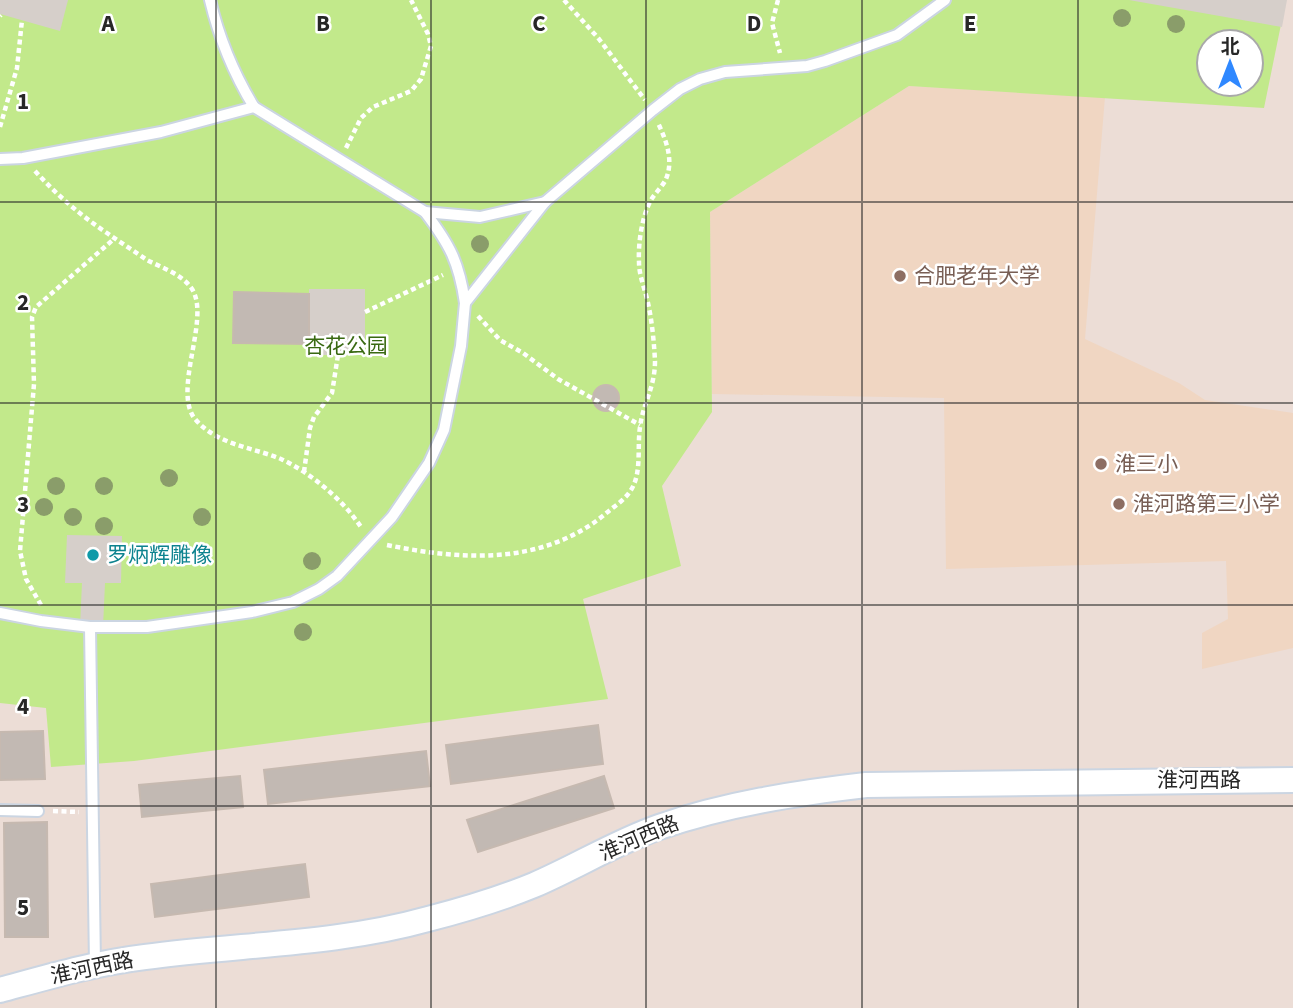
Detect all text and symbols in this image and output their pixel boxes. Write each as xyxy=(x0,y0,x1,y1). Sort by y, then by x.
text: A xyxy=(100,7,115,40)
text: B xyxy=(316,7,330,40)
text: C xyxy=(532,7,546,40)
text: D xyxy=(747,7,761,40)
text: E xyxy=(964,7,976,40)
north arrow xyxy=(1195,28,1265,98)
text: 北 xyxy=(1220,34,1240,61)
text: 1 xyxy=(17,85,29,118)
place label: 合肥老年大学 xyxy=(914,261,1040,291)
marker: 合肥老年大学 xyxy=(892,268,908,284)
text: 2 xyxy=(17,286,29,319)
park label: 杏花公园 xyxy=(304,331,388,361)
place label: 淮三小 xyxy=(1115,449,1178,479)
marker: 淮三小 xyxy=(1093,456,1109,472)
text: 3 xyxy=(17,488,29,521)
place label: 淮河路第三小学 xyxy=(1133,489,1280,519)
marker: 淮河路第三小学 xyxy=(1111,496,1127,512)
place label: 罗炳辉雕像 xyxy=(107,540,212,570)
marker: 罗炳辉雕像 xyxy=(85,547,101,563)
text: 4 xyxy=(17,690,29,723)
street label: 淮河西路 xyxy=(1157,765,1241,795)
street label: 淮河西路 xyxy=(594,808,684,868)
text: 5 xyxy=(17,891,29,924)
street label: 淮河西路 xyxy=(48,945,136,991)

